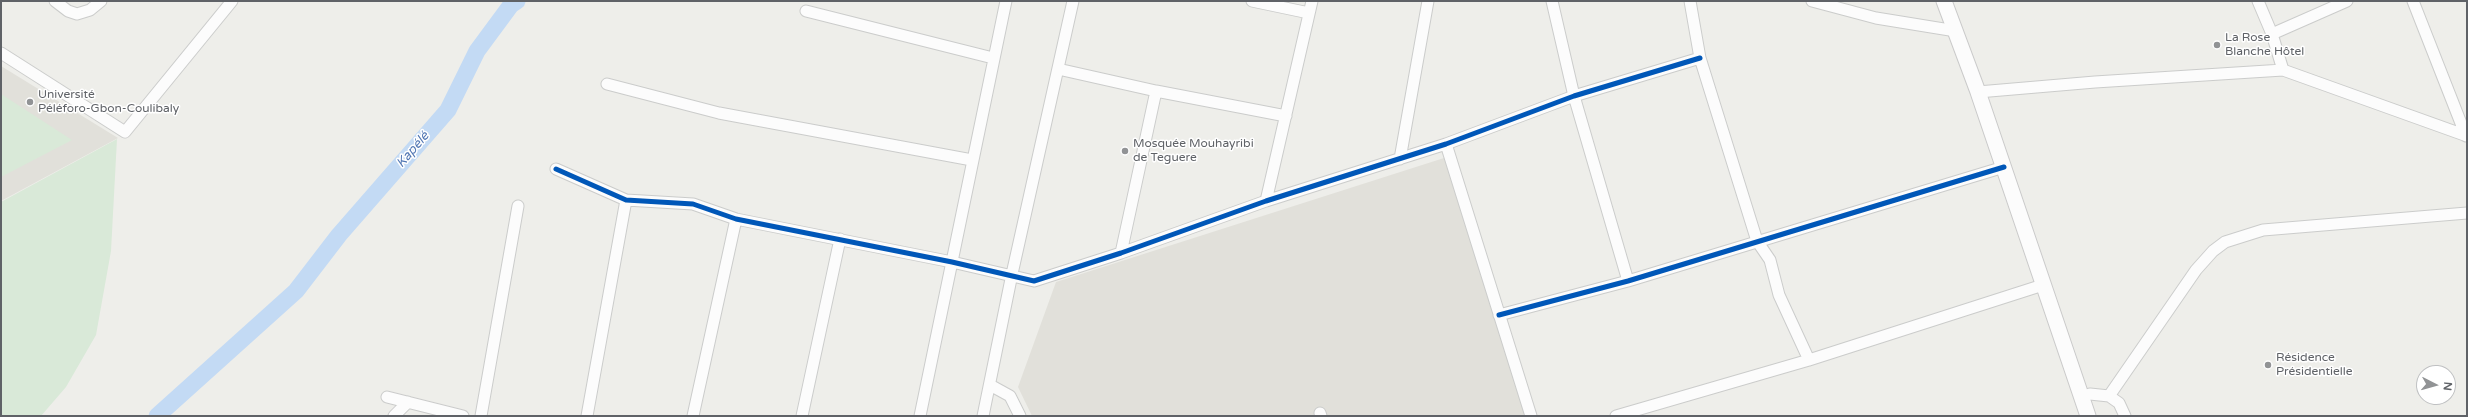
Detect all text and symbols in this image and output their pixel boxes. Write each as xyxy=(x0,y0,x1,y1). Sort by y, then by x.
place label: La Rose Blanche Hôtel xyxy=(2225,31,2304,59)
marker: La Rose Blanche Hôtel xyxy=(2212,40,2222,50)
place label: Université Péléforo-Gbon-Coulibaly xyxy=(38,88,179,116)
marker: Université Péléforo-Gbon-Coulibaly xyxy=(25,97,35,107)
water label: Kapélé xyxy=(393,129,433,171)
place label: Mosquée Mouhayribi de Teguere xyxy=(1133,137,1254,165)
marker: Mosquée Mouhayribi de Teguere xyxy=(1120,146,1130,156)
place label: Résidence Présidentielle xyxy=(2276,351,2353,379)
marker: Résidence Présidentielle xyxy=(2263,360,2273,370)
north arrow xyxy=(2416,365,2456,405)
text: N xyxy=(2441,381,2454,391)

